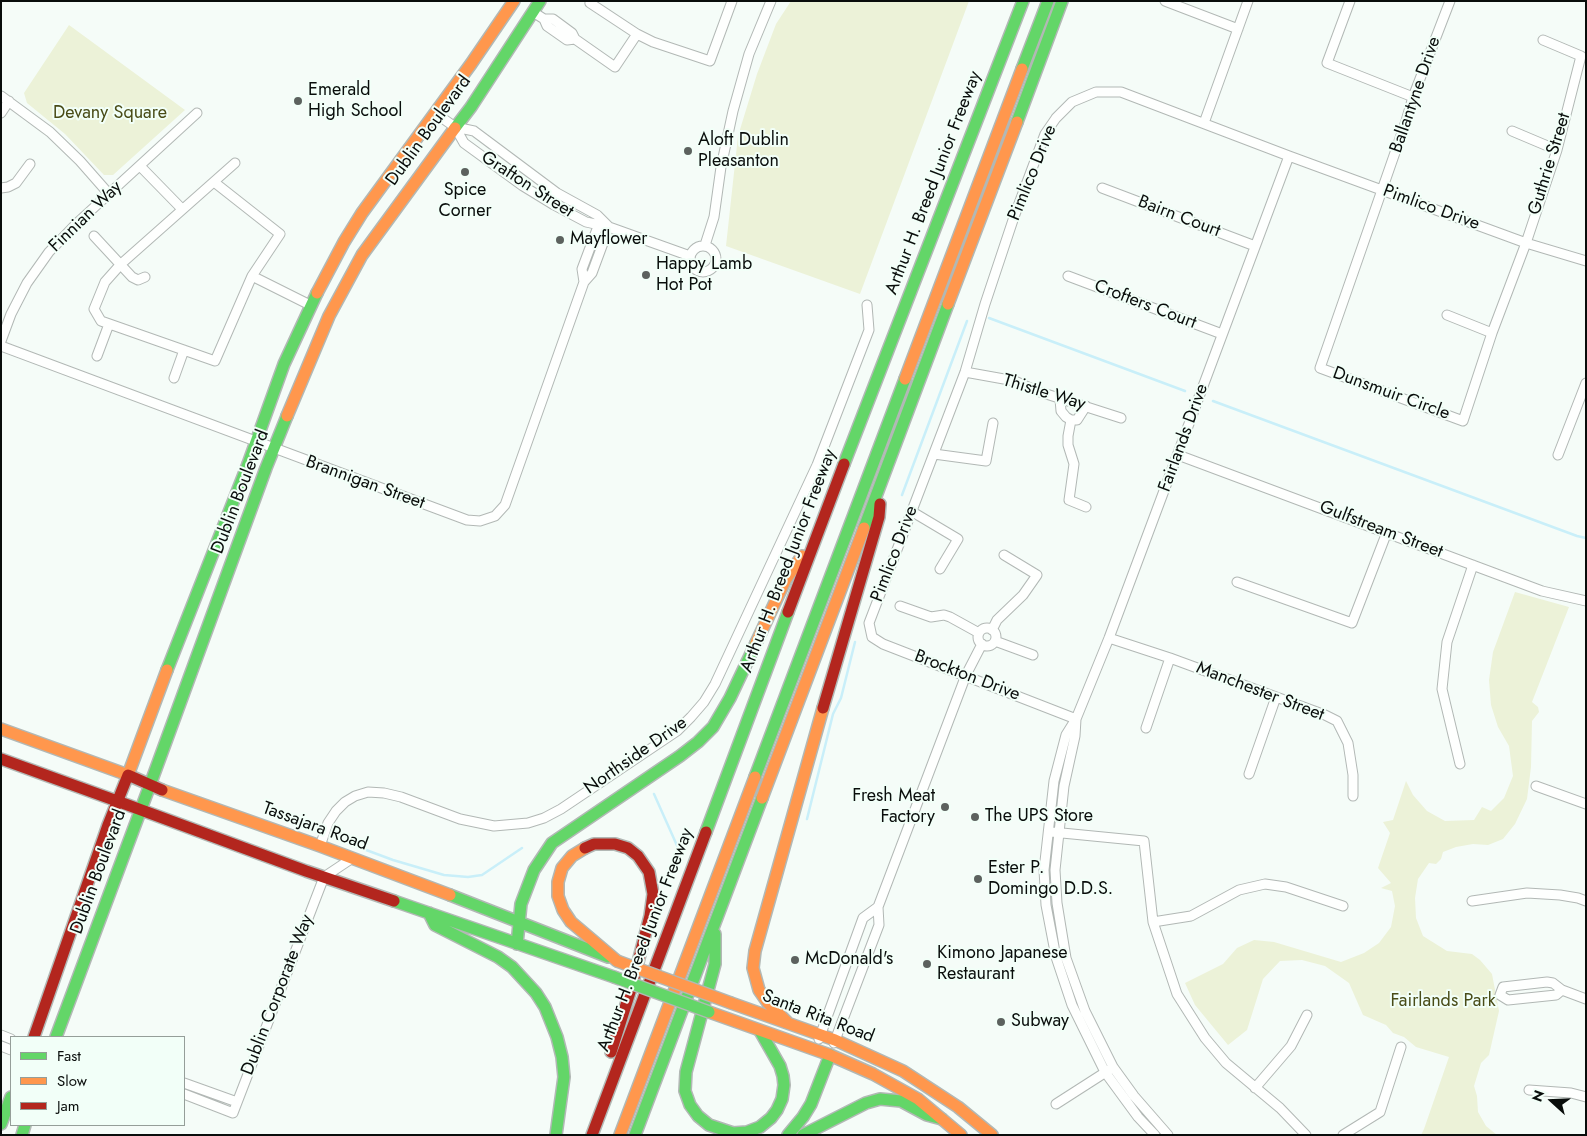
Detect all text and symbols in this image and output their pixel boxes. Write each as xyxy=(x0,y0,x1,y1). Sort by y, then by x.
street label: Ballantyne Drive xyxy=(1386,34,1446,156)
street label: Arthur H. Breed Junior Freeway xyxy=(881,68,987,298)
street label: Dublin Boulevard xyxy=(382,72,476,190)
place label: Emerald High School xyxy=(308,80,402,122)
marker: Emerald High School xyxy=(292,95,304,107)
park label: Devany Square xyxy=(53,103,167,125)
street label: Guthrie Street xyxy=(1524,110,1576,218)
street label: Pimlico Drive xyxy=(1004,122,1062,224)
place label: Aloft Dublin Pleasanton xyxy=(698,130,789,172)
marker: Aloft Dublin Pleasanton xyxy=(682,145,694,157)
street label: Grafton Street xyxy=(477,147,577,223)
marker: Spice Corner xyxy=(459,166,471,178)
street label: Finnian Way xyxy=(45,177,127,257)
place label: Spice Corner xyxy=(438,180,492,222)
street label: Pimlico Drive xyxy=(1380,181,1482,235)
street label: Bairn Court xyxy=(1135,191,1223,243)
place label: Mayflower xyxy=(570,229,647,251)
marker: Mayflower xyxy=(554,234,566,246)
place label: Happy Lamb Hot Pot xyxy=(656,254,752,296)
marker: Happy Lamb Hot Pot xyxy=(640,269,652,281)
street label: Crofters Court xyxy=(1091,276,1199,334)
street label: Dunsmuir Circle xyxy=(1329,363,1453,425)
street label: Thistle Way xyxy=(1000,370,1088,416)
street label: Fairlands Drive xyxy=(1155,381,1213,495)
street label: Dublin Boulevard xyxy=(207,427,275,557)
street label: Arthur H. Breed Junior Freeway xyxy=(736,446,842,676)
street label: Brannigan Street xyxy=(302,451,428,515)
street label: Gulfstream Street xyxy=(1316,497,1446,563)
street label: Pimlico Drive xyxy=(867,503,923,605)
street label: Brockton Drive xyxy=(911,646,1023,706)
street label: Manchester Street xyxy=(1193,658,1327,726)
street label: Northside Drive xyxy=(580,713,692,799)
place label: Fresh Meat Factory xyxy=(852,786,935,829)
street label: Tassajara Road xyxy=(259,798,371,856)
marker: Fresh Meat Factory xyxy=(939,801,951,813)
place label: The UPS Store xyxy=(985,806,1093,828)
street label: Dublin Boulevard xyxy=(66,807,132,937)
marker: The UPS Store xyxy=(969,811,981,823)
street label: Arthur H. Breed Junior Freeway xyxy=(593,825,699,1055)
place label: Ester P. Domingo D.D.S. xyxy=(988,858,1113,901)
marker: Ester P. Domingo D.D.S. xyxy=(972,873,984,885)
street label: Dublin Corporate Way xyxy=(237,912,319,1078)
place label: Kimono Japanese Restaurant xyxy=(937,943,1068,986)
place label: McDonald's xyxy=(805,949,893,971)
marker: McDonald's xyxy=(789,954,801,966)
marker: Kimono Japanese Restaurant xyxy=(921,958,933,970)
street label: Santa Rita Road xyxy=(759,986,877,1048)
park label: Fairlands Park xyxy=(1390,991,1496,1013)
place label: Subway xyxy=(1011,1011,1069,1033)
marker: Subway xyxy=(995,1016,1007,1028)
legend xyxy=(10,1036,185,1126)
text: Fast xyxy=(57,1045,81,1067)
text: Slow xyxy=(57,1070,87,1092)
north arrow xyxy=(1527,1076,1577,1126)
text: N xyxy=(1527,1087,1549,1105)
text: Jam xyxy=(57,1095,80,1117)

